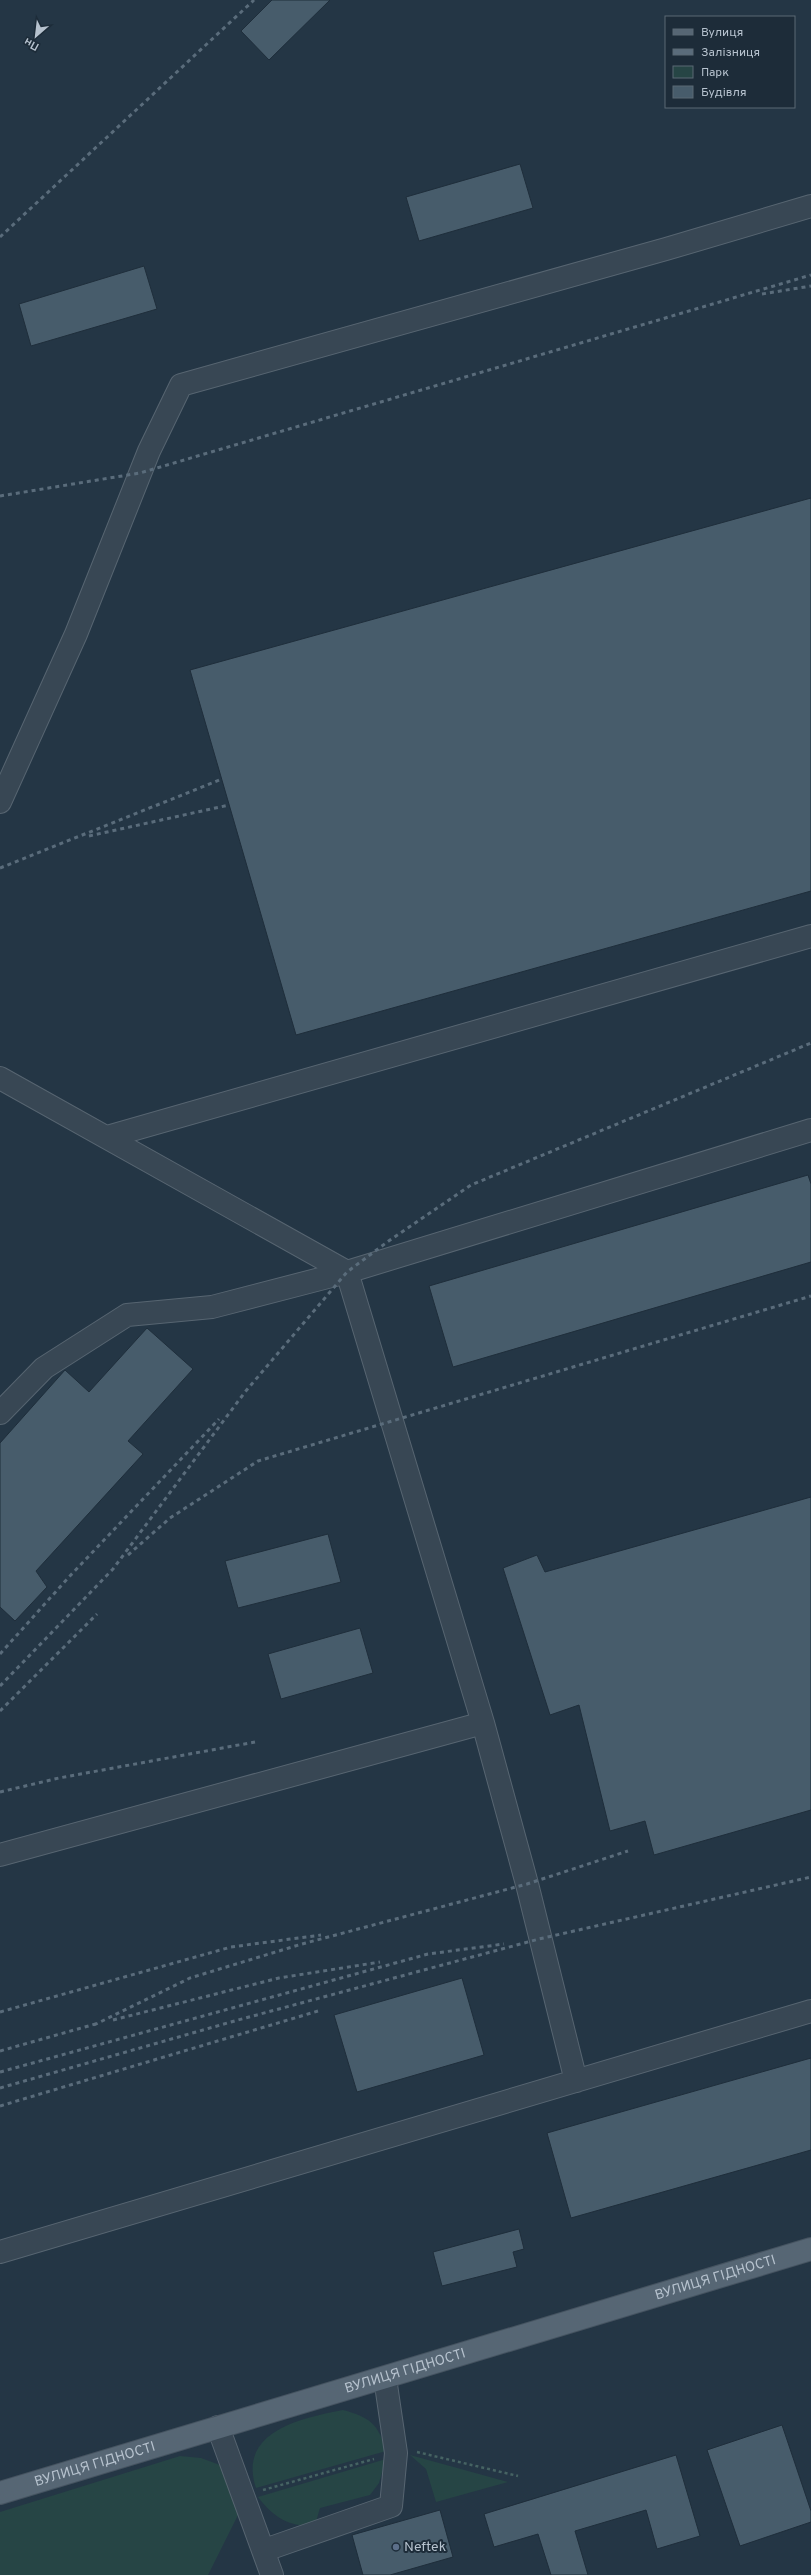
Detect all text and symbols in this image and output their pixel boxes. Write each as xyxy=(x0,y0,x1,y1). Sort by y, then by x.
north arrow xyxy=(16,16,56,56)
legend xyxy=(665,16,795,108)
text: Вулиця xyxy=(701,25,743,41)
text: Пн xyxy=(22,34,42,54)
text: Залізниця xyxy=(701,45,760,61)
text: Парк xyxy=(701,65,729,81)
text: Будівля xyxy=(701,85,747,101)
street label: ВУЛИЦЯ ГІДНОСТІ xyxy=(653,2252,778,2304)
street label: ВУЛИЦЯ ГІДНОСТІ xyxy=(343,2345,468,2397)
street label: ВУЛИЦЯ ГІДНОСТІ xyxy=(32,2438,157,2491)
place label: Neftek xyxy=(404,2539,446,2556)
marker: Neftek xyxy=(391,2542,401,2552)

